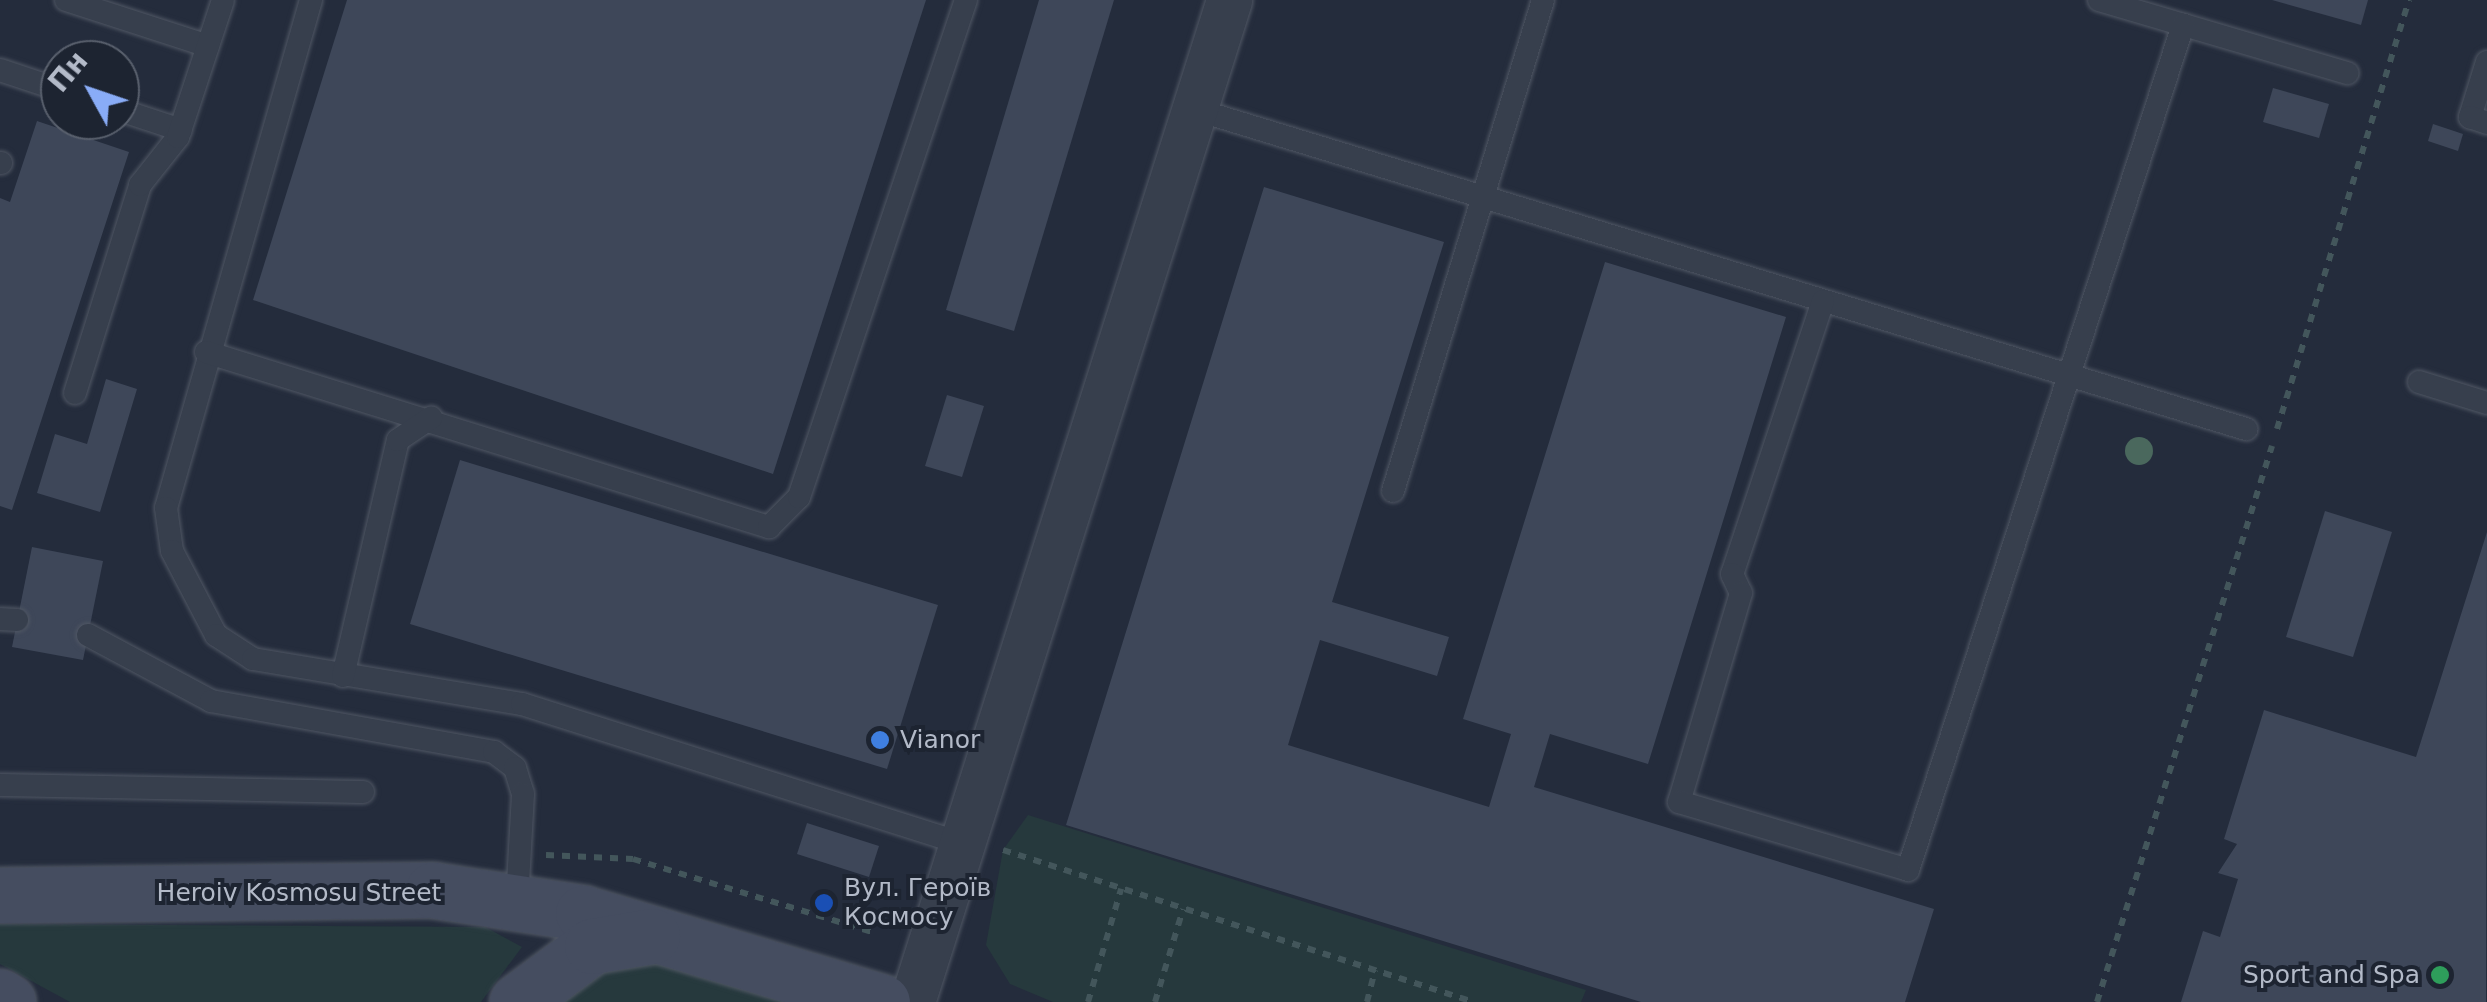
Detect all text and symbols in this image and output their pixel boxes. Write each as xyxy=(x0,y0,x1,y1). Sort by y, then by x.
north arrow xyxy=(40,40,140,140)
text: Пн xyxy=(42,45,95,99)
place label: Vianor xyxy=(900,725,980,755)
marker: Vianor xyxy=(869,729,891,751)
place label: Вул. Героїв Космосу xyxy=(844,874,991,933)
street label: Heroiv Kosmosu Street xyxy=(157,878,441,908)
marker: Вул. Героїв Космосу xyxy=(813,892,835,914)
place label: Sport and Spa xyxy=(2243,960,2420,990)
marker: Sport and Spa xyxy=(2429,964,2451,986)

